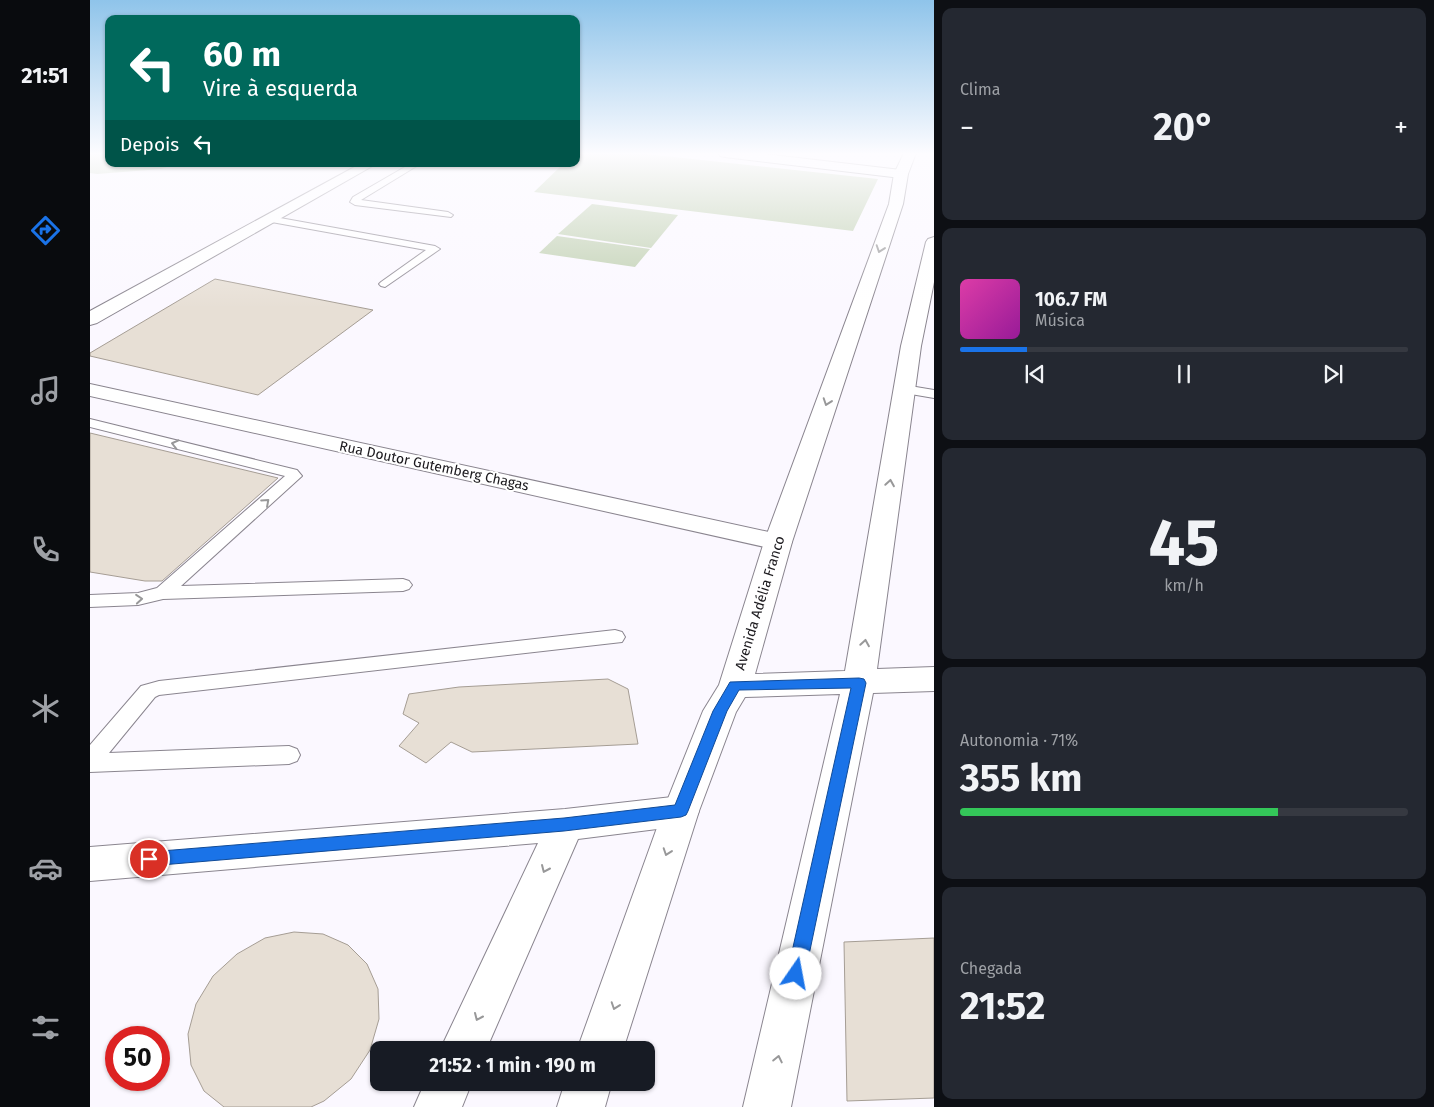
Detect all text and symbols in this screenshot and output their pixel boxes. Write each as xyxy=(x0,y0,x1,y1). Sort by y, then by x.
text: 60 m xyxy=(203,33,281,75)
icon: left xyxy=(120,35,185,100)
text: 21:51 xyxy=(21,62,69,89)
text: Vire à esquerda xyxy=(203,75,358,102)
text: Clima xyxy=(960,80,1000,99)
text: 20° xyxy=(1153,104,1215,150)
text: − xyxy=(960,111,974,144)
text: + xyxy=(1394,111,1408,144)
icon: left xyxy=(189,130,217,158)
text: Depois xyxy=(120,133,179,156)
icon: directions xyxy=(28,213,63,248)
one-way arrow xyxy=(876,244,886,253)
text: 106.7 FM xyxy=(1035,288,1107,311)
text: Música xyxy=(1035,311,1085,330)
icon: previous xyxy=(1021,360,1049,388)
icon: pause xyxy=(1170,360,1198,388)
icon: next xyxy=(1319,360,1347,388)
icon: music xyxy=(28,373,63,408)
one-way arrow xyxy=(823,398,833,406)
street label: Rua Doutor Gutemberg Chagas xyxy=(338,438,531,495)
one-way arrow xyxy=(171,439,180,450)
one-way arrow xyxy=(884,479,894,487)
one-way arrow xyxy=(260,499,269,508)
text: 45 xyxy=(1149,504,1219,582)
icon: phone xyxy=(28,532,63,567)
street label: Avenida Adélia Franco xyxy=(731,534,789,672)
text: km/h xyxy=(1164,576,1204,595)
one-way arrow xyxy=(135,593,143,604)
one-way arrow xyxy=(859,639,870,647)
icon: climate xyxy=(28,691,63,726)
text: Autonomia · 71% xyxy=(960,731,1078,750)
text: 355 km xyxy=(960,755,1082,801)
pin xyxy=(128,838,170,880)
icon: arrive xyxy=(135,845,163,873)
one-way arrow xyxy=(663,847,673,855)
icon: car xyxy=(28,851,63,886)
one-way arrow xyxy=(540,864,551,873)
position arrow xyxy=(769,947,821,999)
text: Chegada xyxy=(960,959,1022,978)
text: 21:52 xyxy=(960,983,1045,1029)
one-way arrow xyxy=(611,1001,621,1009)
icon: filters xyxy=(28,1010,63,1045)
one-way arrow xyxy=(474,1012,484,1021)
speed limit sign: 50 xyxy=(105,1026,170,1091)
text: 21:52 · 1 min · 190 m xyxy=(429,1054,596,1077)
one-way arrow xyxy=(772,1055,782,1064)

